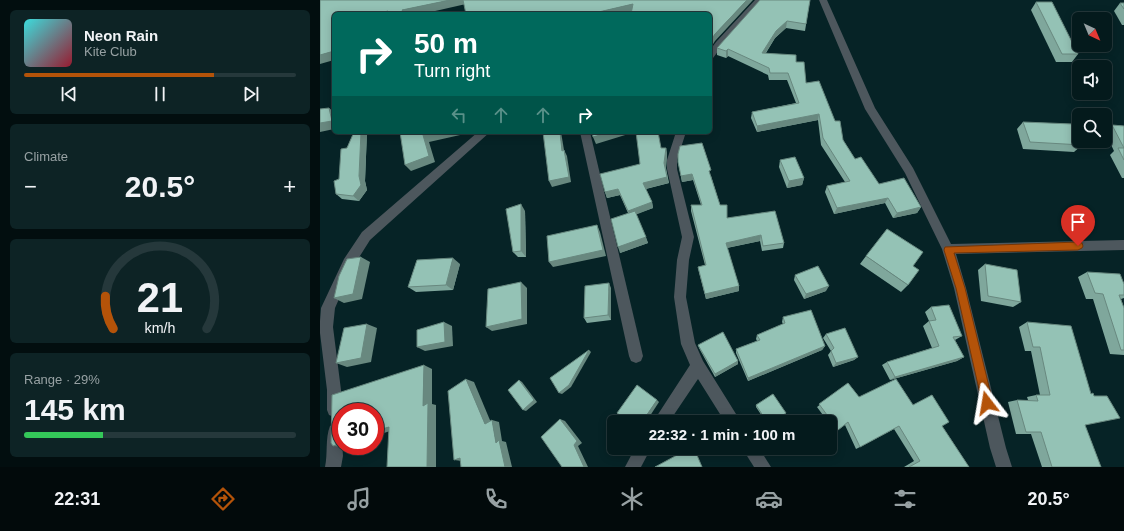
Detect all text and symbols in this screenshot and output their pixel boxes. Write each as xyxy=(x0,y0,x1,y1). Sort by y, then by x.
north arrow xyxy=(1072,12,1112,52)
map controls xyxy=(1072,12,1112,148)
text: Neon Rain xyxy=(84,27,158,44)
icon: right xyxy=(348,28,400,80)
text: 50 m xyxy=(414,28,478,59)
text: Kite Club xyxy=(84,44,137,59)
button: sound xyxy=(1072,60,1112,100)
text: Turn right xyxy=(414,61,490,81)
icon: previous xyxy=(58,83,80,105)
icon: pause xyxy=(149,83,171,105)
icon: next xyxy=(240,83,262,105)
icon: left xyxy=(448,104,470,126)
icon: ahead xyxy=(490,104,512,126)
icon: ahead xyxy=(532,104,554,126)
icon: right xyxy=(574,104,596,126)
button: search xyxy=(1072,108,1112,148)
text: Climate xyxy=(24,149,68,164)
text: 20.5° xyxy=(125,170,195,203)
text: − xyxy=(24,174,37,199)
text: + xyxy=(283,174,296,199)
pin xyxy=(1061,205,1095,246)
icon: arrive xyxy=(1067,211,1089,233)
text: 21 xyxy=(137,273,183,320)
text: km/h xyxy=(145,319,176,335)
text: Range · 29% xyxy=(24,372,100,387)
position arrow xyxy=(966,382,1008,424)
text: 145 km xyxy=(24,393,126,426)
speed limit sign: 30 xyxy=(332,403,384,455)
text: 22:32 · 1 min · 100 m xyxy=(649,426,795,443)
icon: directions xyxy=(209,485,237,513)
icon: music xyxy=(345,485,373,513)
icon: phone xyxy=(482,485,510,513)
icon: climate xyxy=(618,485,646,513)
icon: car xyxy=(755,485,783,513)
icon: filters xyxy=(891,485,919,513)
text: 22:31 xyxy=(54,489,100,509)
text: 20.5° xyxy=(1027,489,1070,509)

